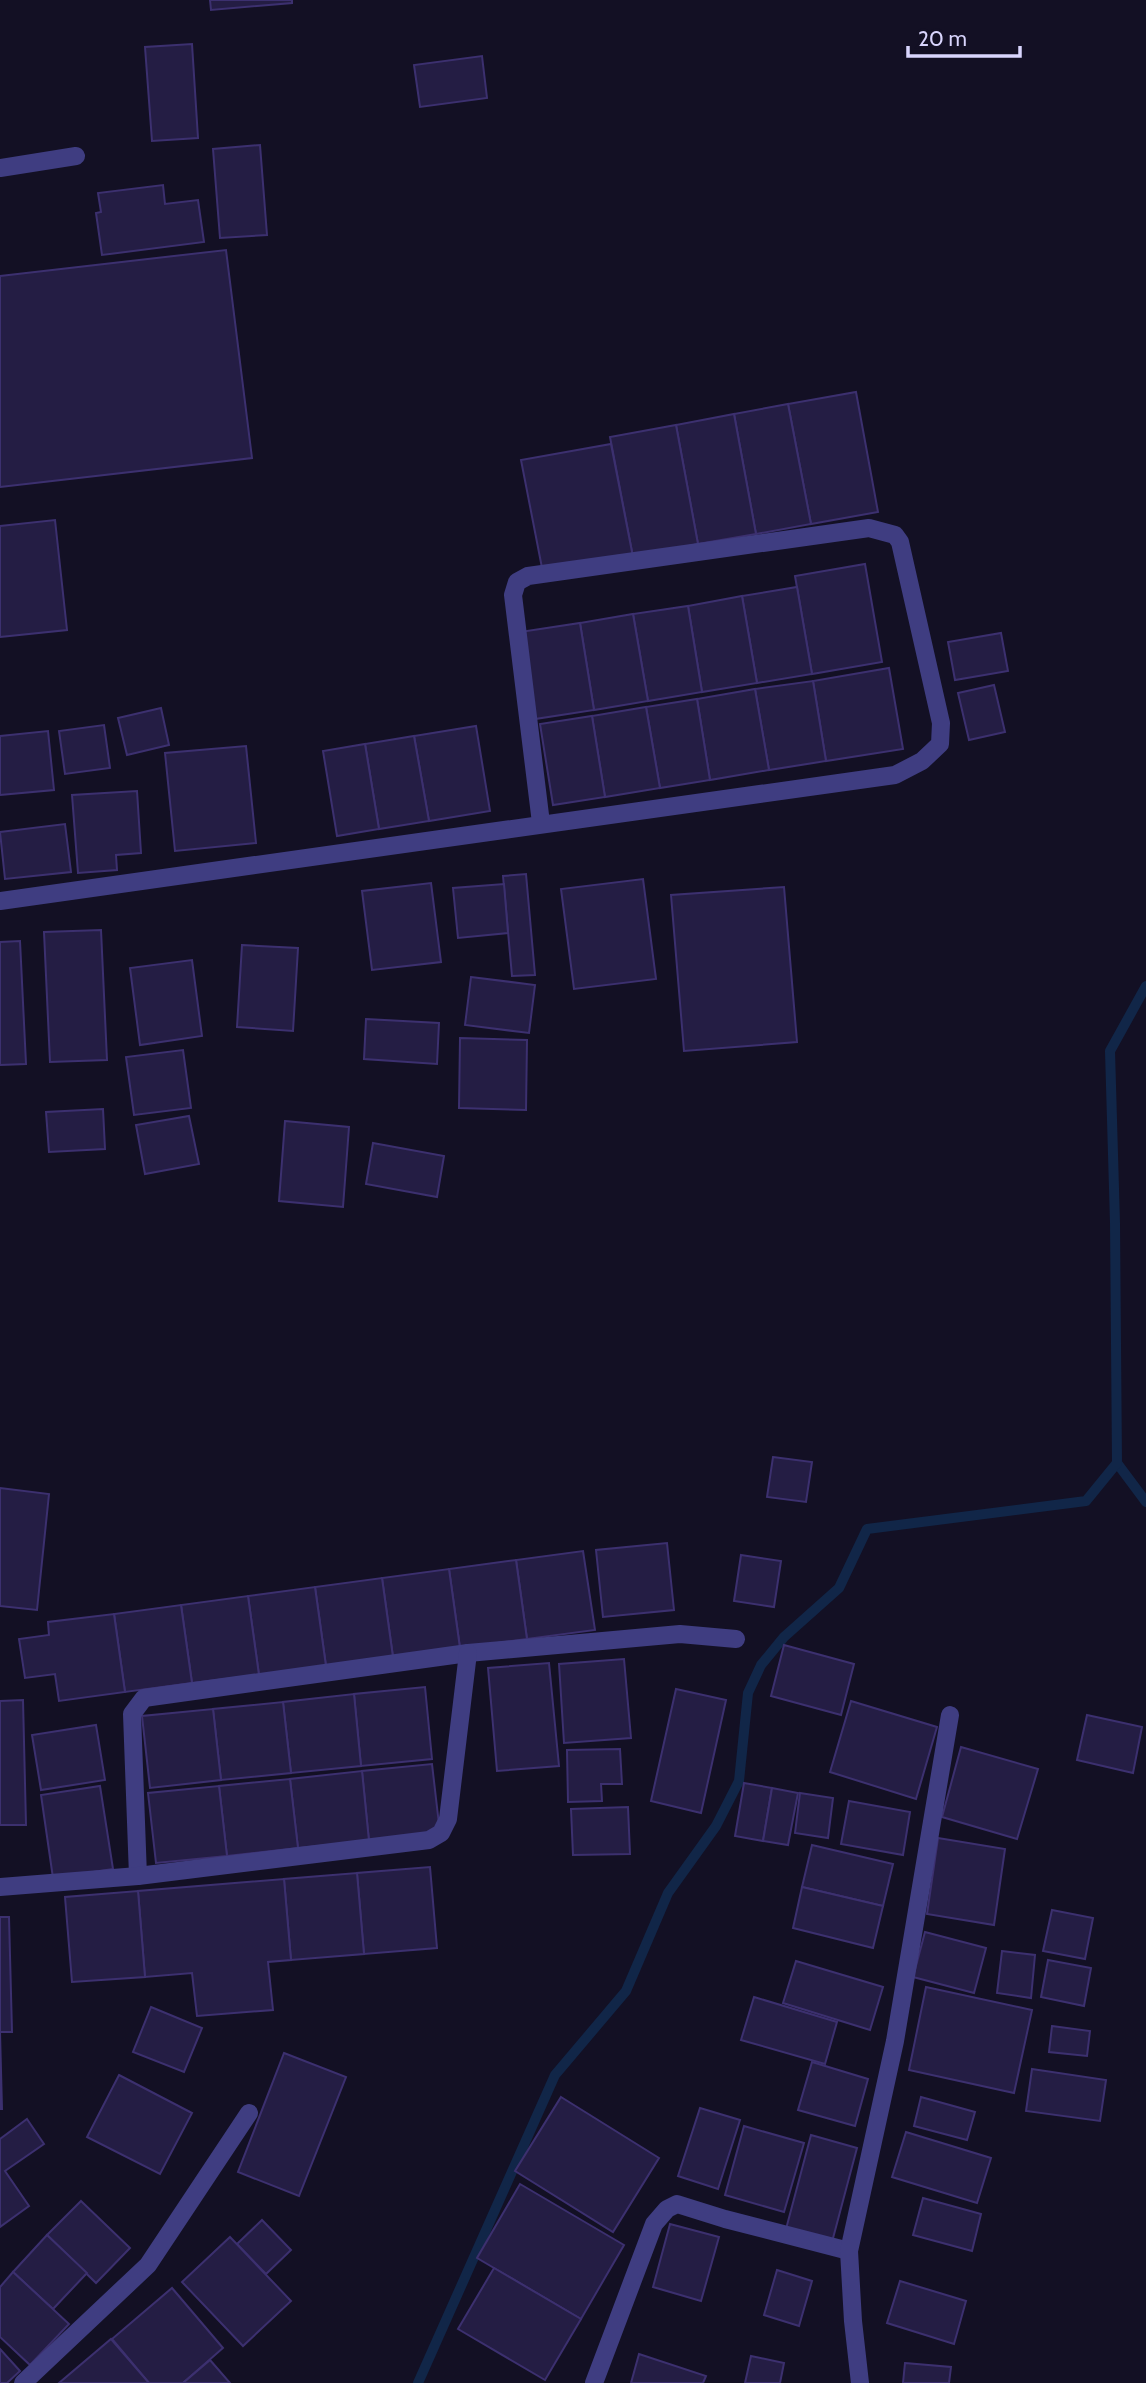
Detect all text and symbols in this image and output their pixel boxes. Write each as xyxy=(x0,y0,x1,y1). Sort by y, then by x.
scale bar xyxy=(908,14,1020,58)
text: 20 m xyxy=(918,26,967,51)

